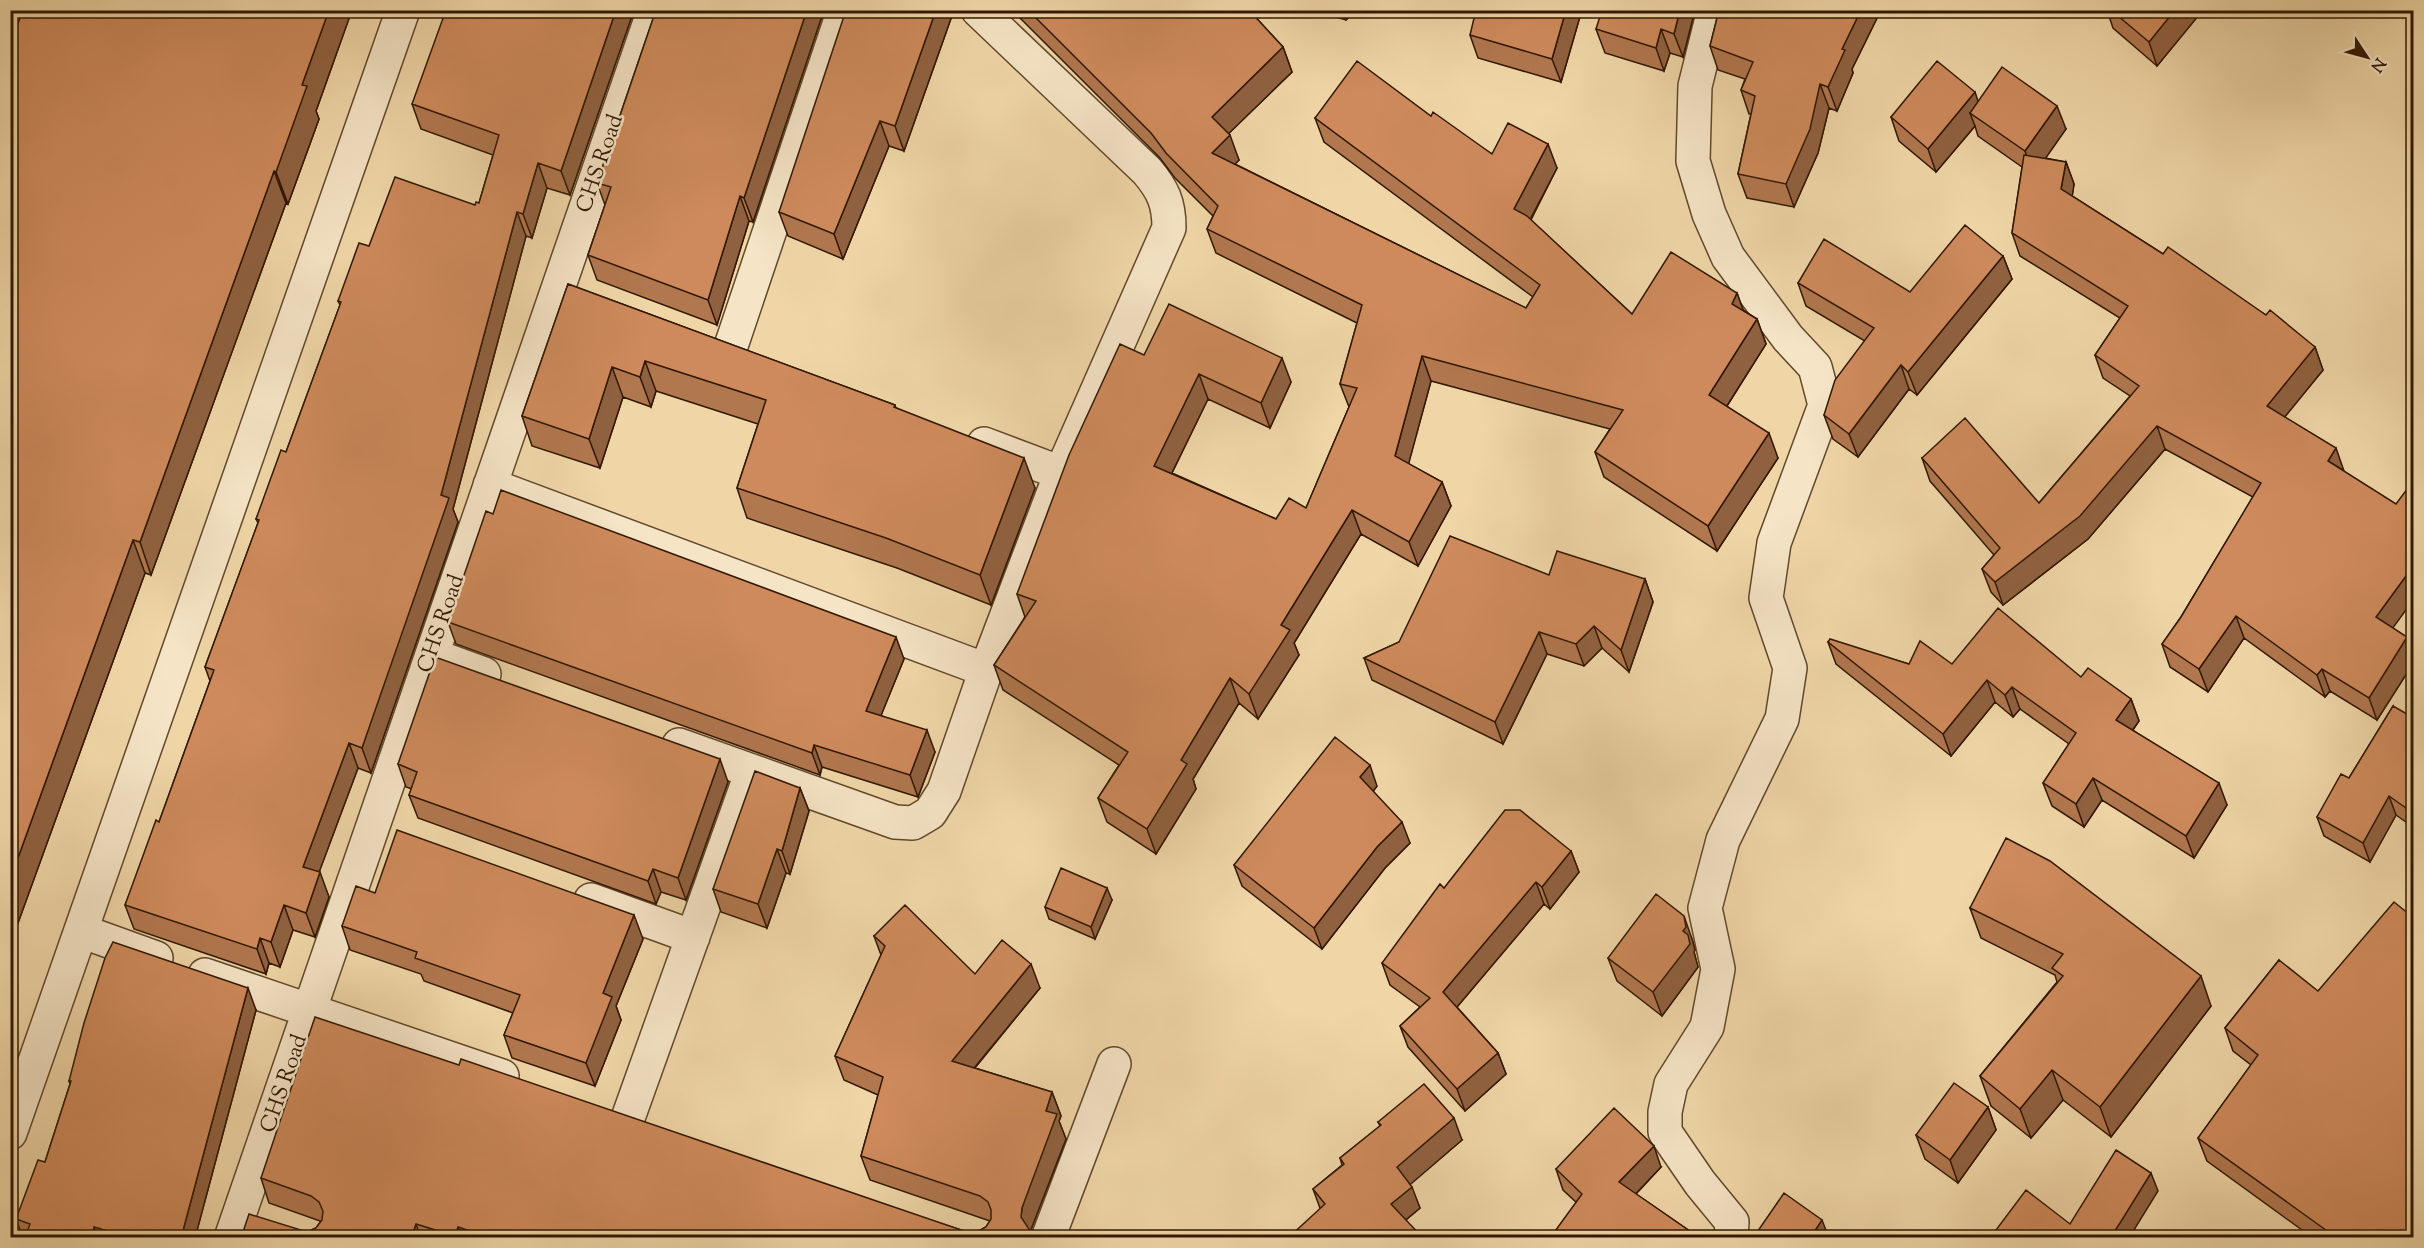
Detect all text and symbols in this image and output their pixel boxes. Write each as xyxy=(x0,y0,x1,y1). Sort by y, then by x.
north arrow xyxy=(2337,27,2397,87)
text: N xyxy=(2364,52,2390,76)
street label: CHS Road xyxy=(569,110,633,218)
street label: CHS Road xyxy=(410,570,474,678)
street label: CHS Road xyxy=(253,1030,317,1138)

